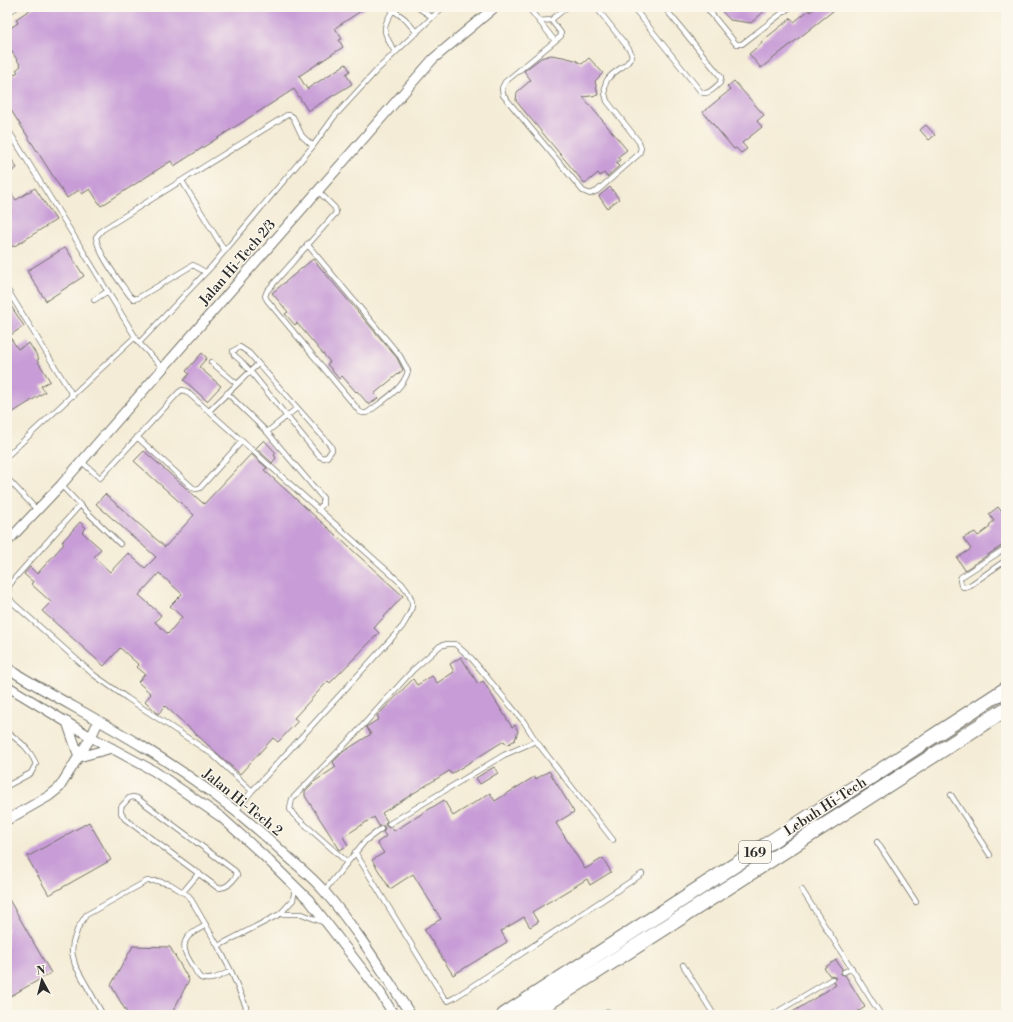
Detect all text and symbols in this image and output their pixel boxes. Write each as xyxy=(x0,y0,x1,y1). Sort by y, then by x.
street label: Jalan Hi-Tech 2/3 xyxy=(195,216,280,310)
street label: Jalan Hi-Tech 2 xyxy=(198,764,286,840)
street label: Lebuh Hi-Tech xyxy=(781,773,871,840)
road number: 169 xyxy=(739,841,771,863)
north arrow xyxy=(22,960,62,1000)
text: N xyxy=(36,964,46,979)

